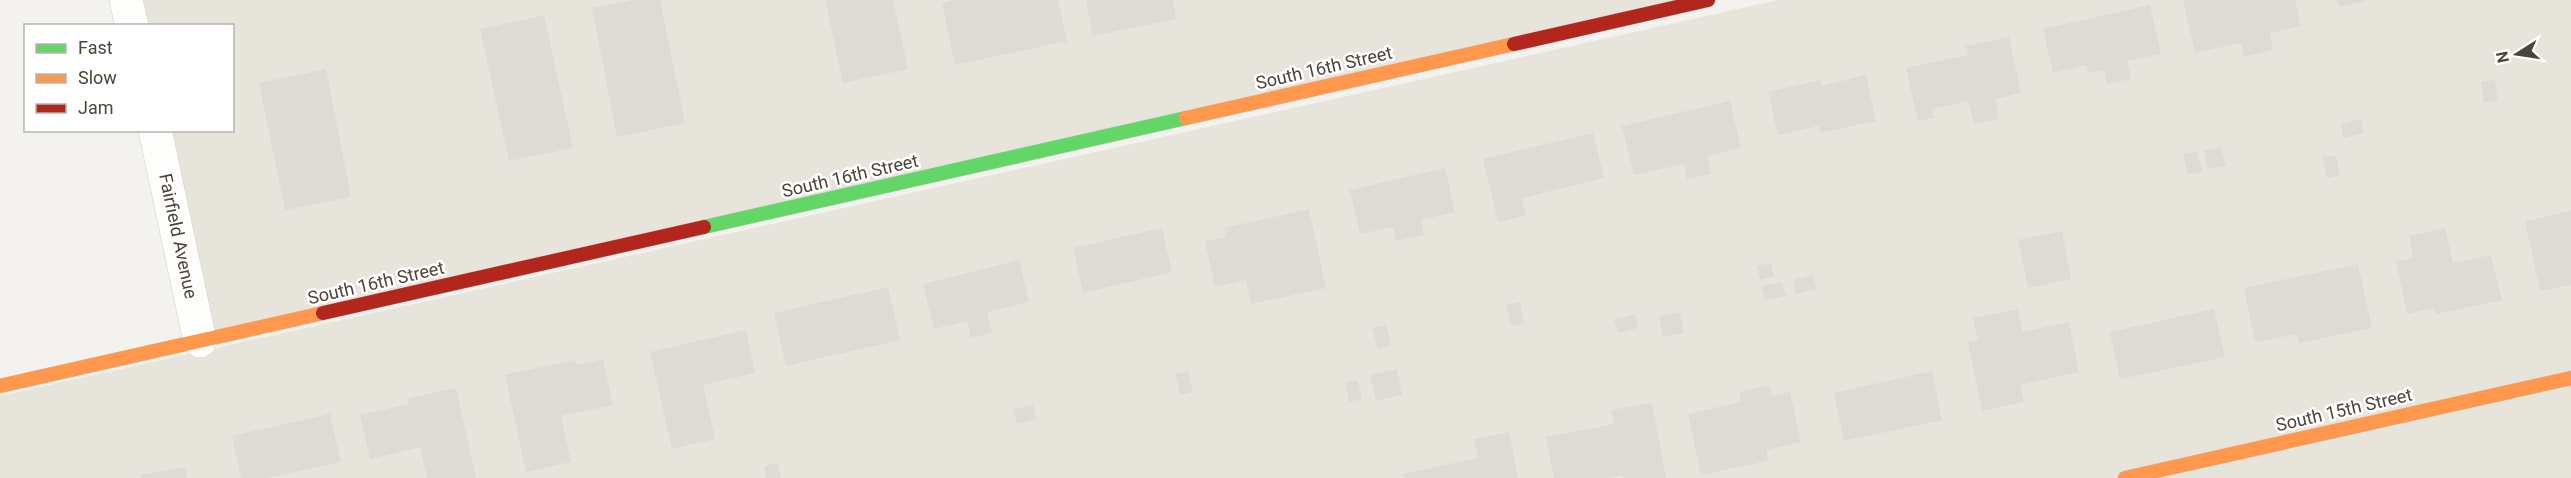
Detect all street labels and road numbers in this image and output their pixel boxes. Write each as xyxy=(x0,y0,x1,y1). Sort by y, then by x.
street label: South 16th Street xyxy=(1254,42,1394,93)
street label: South 16th Street xyxy=(780,150,920,201)
street label: Fairfield Avenue xyxy=(155,171,202,300)
street label: South 16th Street xyxy=(306,257,446,308)
street label: South 15th Street xyxy=(2274,384,2414,435)

